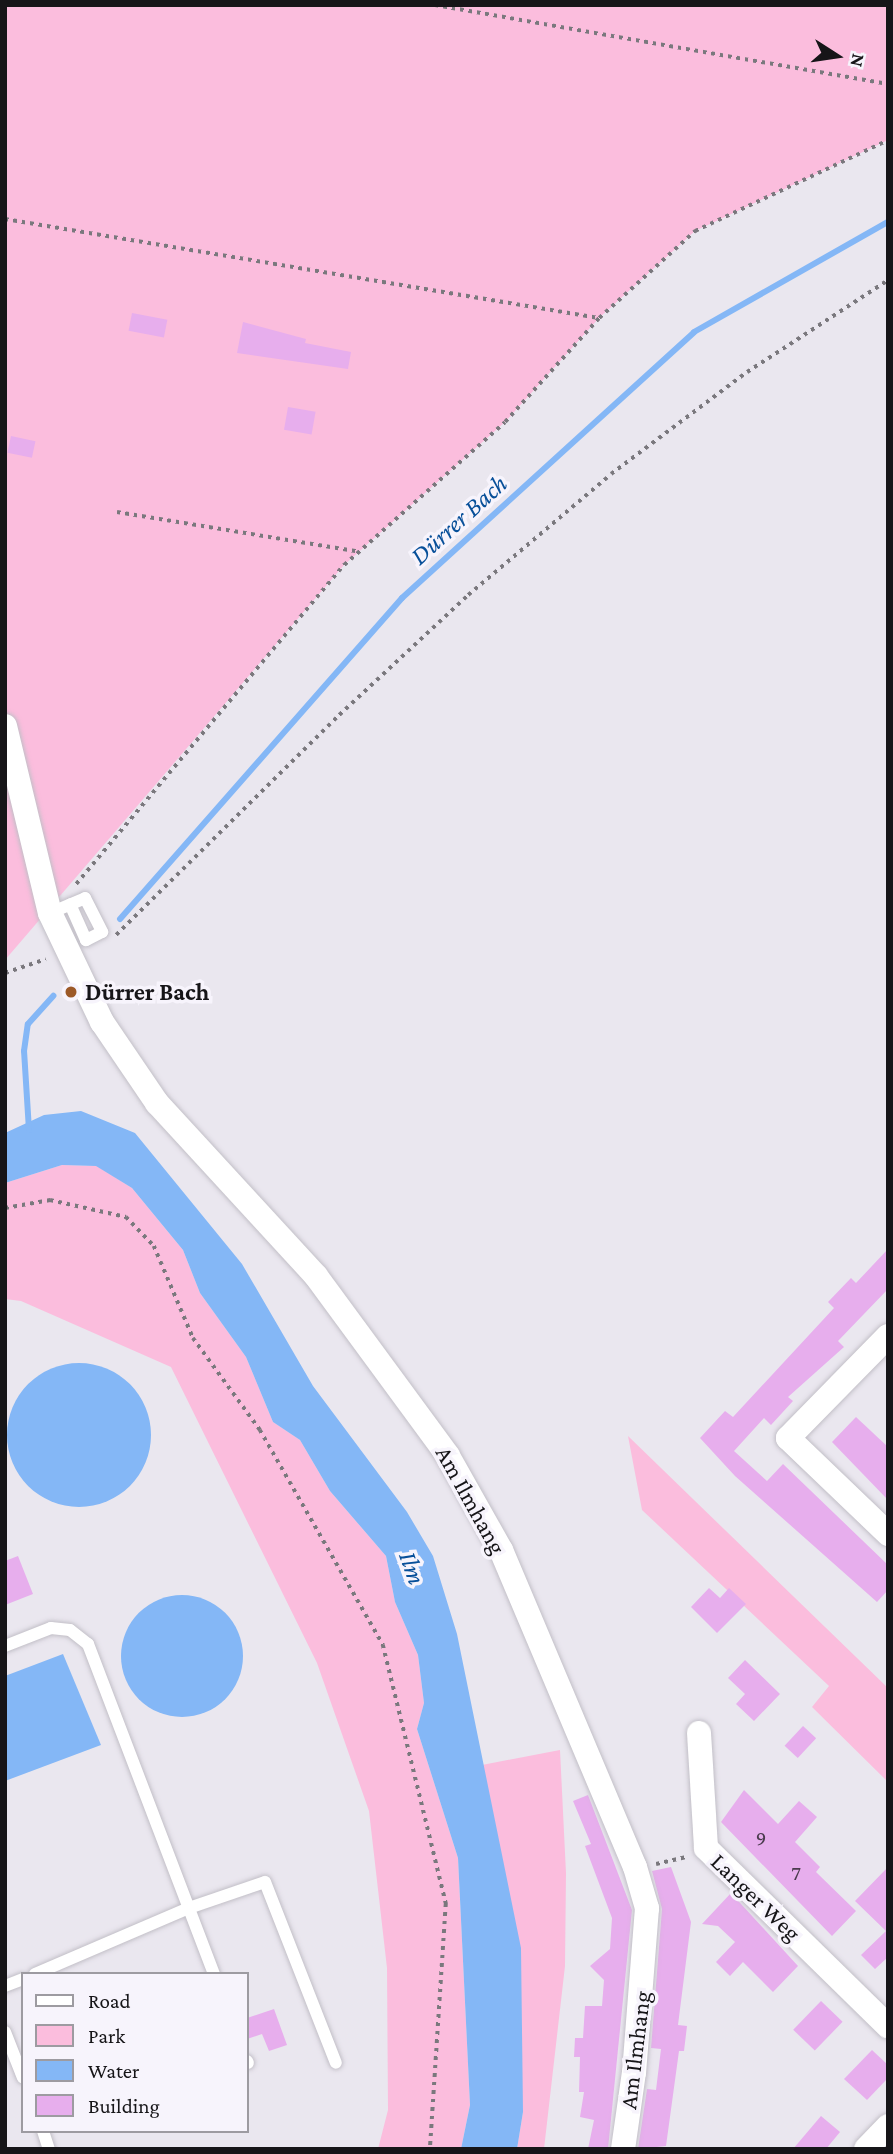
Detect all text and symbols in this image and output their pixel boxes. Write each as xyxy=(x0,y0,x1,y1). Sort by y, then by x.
north arrow xyxy=(802,21,872,91)
text: N xyxy=(846,52,870,69)
water label: Dürrer Bach xyxy=(404,468,514,572)
place label: Dürrer Bach xyxy=(85,978,209,1006)
marker: Dürrer Bach xyxy=(63,984,79,1000)
street label: Am Ilmhang xyxy=(430,1441,512,1559)
water label: Ilm xyxy=(392,1547,432,1589)
house number: 9 xyxy=(756,1825,766,1851)
street label: Langer Weg xyxy=(705,1847,807,1947)
house number: 7 xyxy=(791,1860,801,1886)
legend xyxy=(21,1972,248,2133)
text: Road xyxy=(88,1989,131,2013)
street label: Am Ilmhang xyxy=(613,1989,657,2111)
text: Park xyxy=(88,2024,125,2048)
text: Water xyxy=(88,2059,140,2083)
text: Building xyxy=(88,2094,160,2118)

